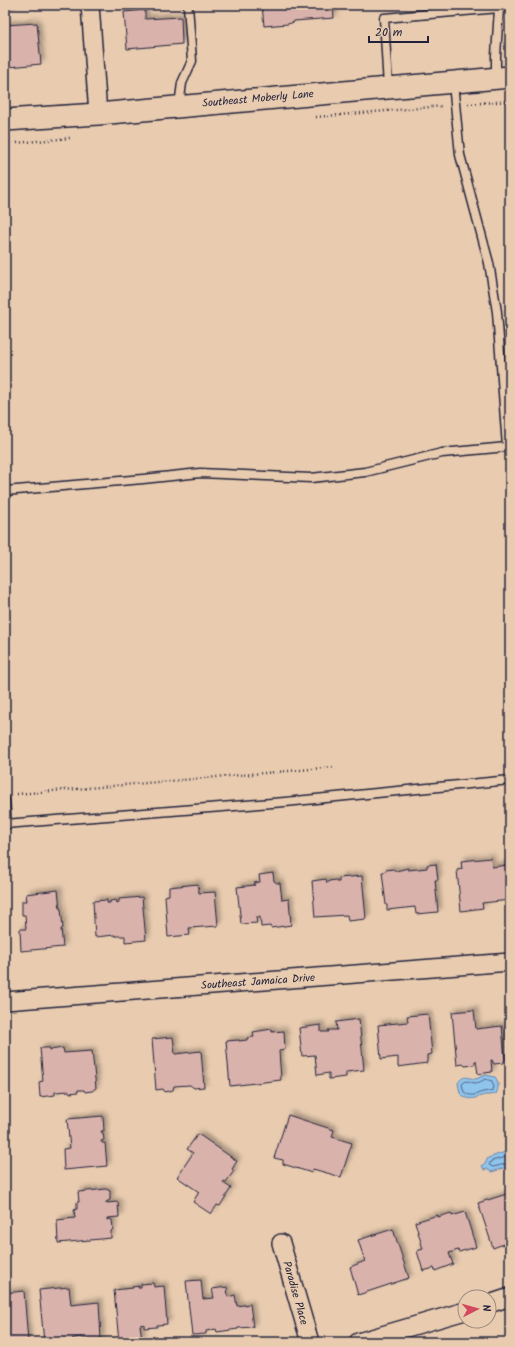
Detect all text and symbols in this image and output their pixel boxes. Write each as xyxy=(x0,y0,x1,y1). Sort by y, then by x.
scale bar xyxy=(369,18,428,44)
text: 20 m xyxy=(375,23,403,42)
street label: Southeast Moberly Lane xyxy=(201,85,315,113)
street label: Southeast Jamaica Drive xyxy=(201,969,316,995)
street label: Paradise Place xyxy=(277,1259,313,1327)
north arrow xyxy=(457,1289,497,1329)
text: N xyxy=(477,1304,495,1313)

